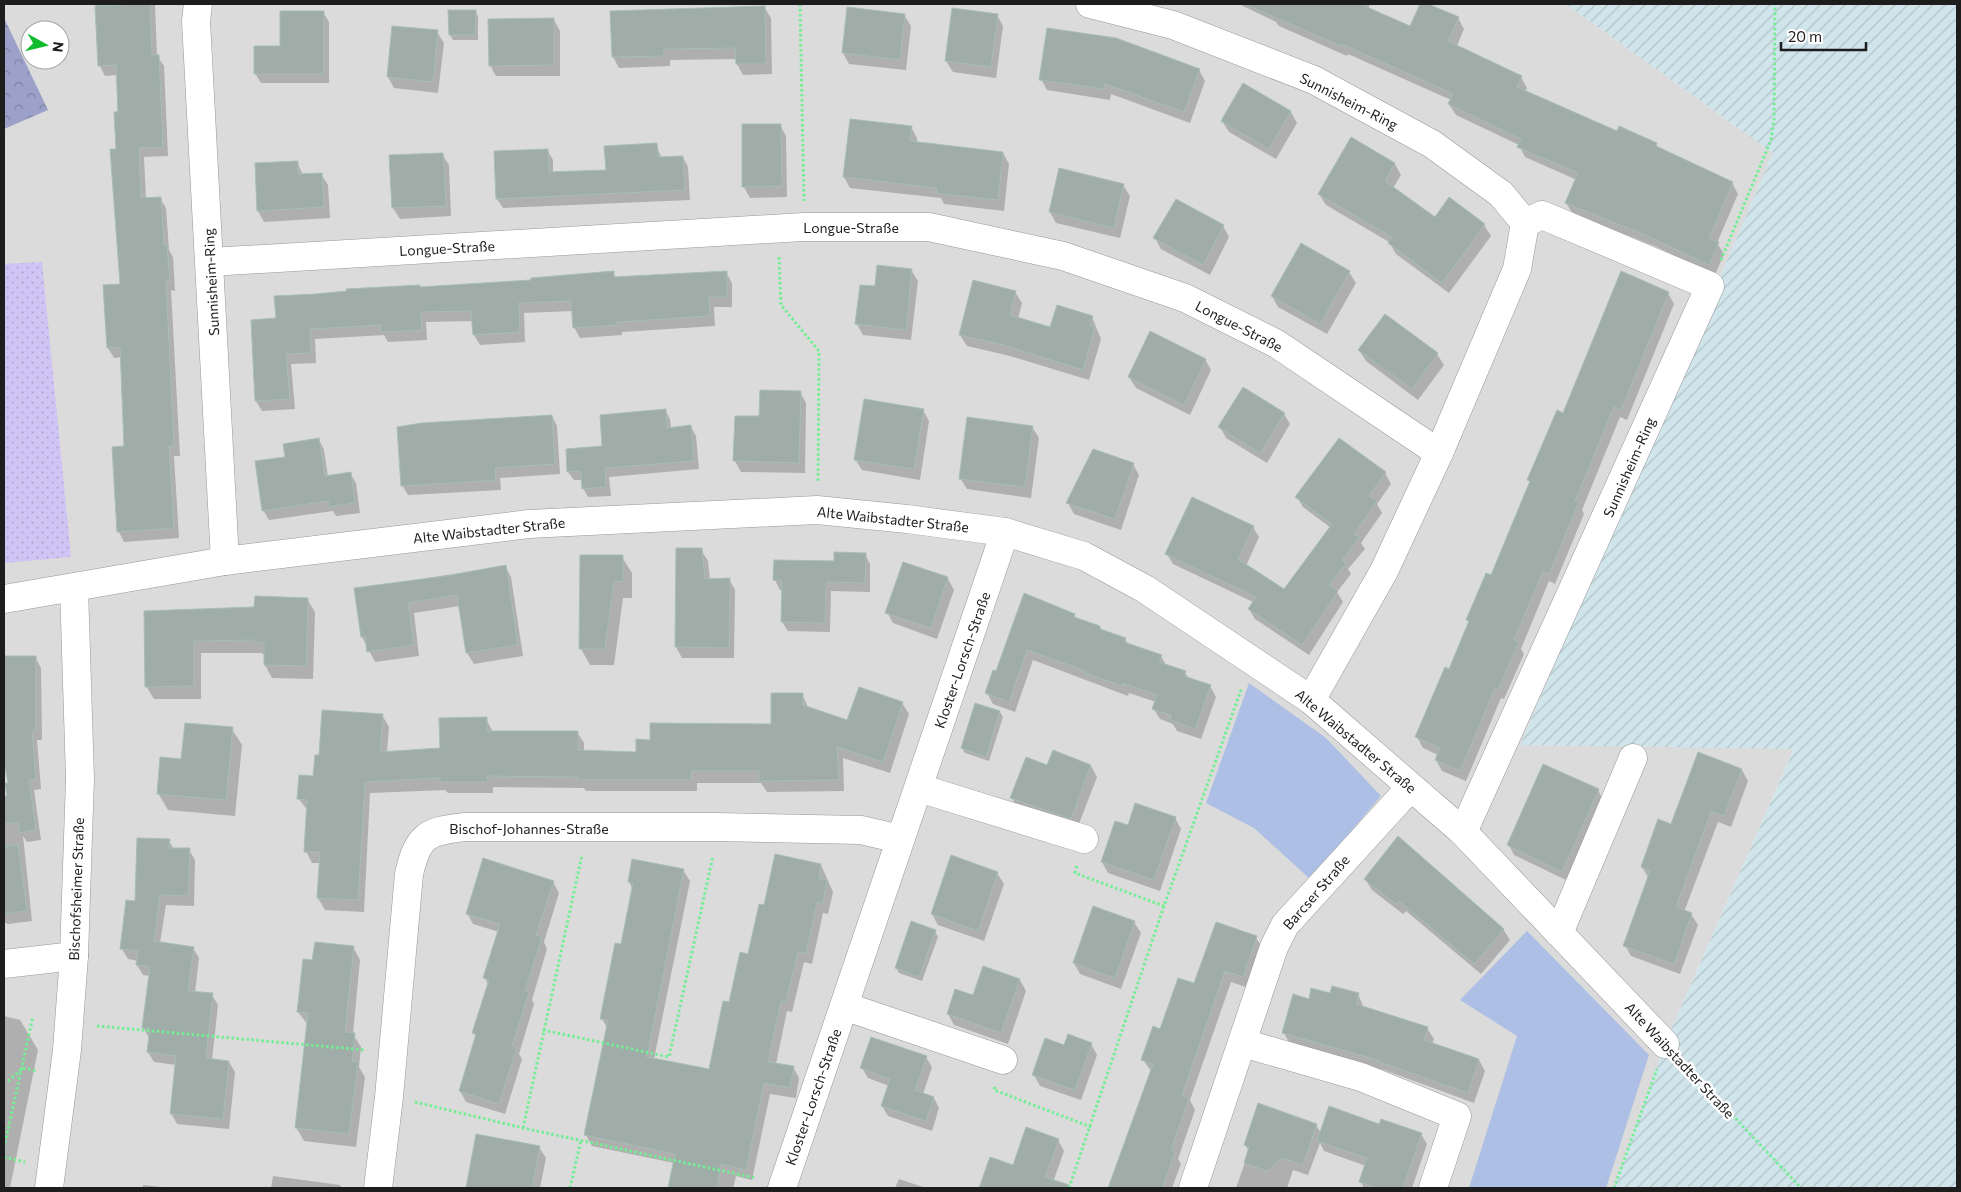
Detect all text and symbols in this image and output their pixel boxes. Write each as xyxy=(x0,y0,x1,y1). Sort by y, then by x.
north arrow xyxy=(20,20,70,70)
scale bar xyxy=(1781,20,1866,52)
text: 20 m xyxy=(1788,27,1822,45)
text: N xyxy=(49,40,68,53)
street label: Sunnisheim-Ring xyxy=(1297,69,1401,133)
street label: Longue-Straße xyxy=(803,219,899,236)
street label: Sunnisheim-Ring xyxy=(200,227,222,336)
street label: Longue-Straße xyxy=(399,237,495,259)
street label: Longue-Straße xyxy=(1193,297,1285,355)
street label: Sunnisheim-Ring xyxy=(1599,414,1659,520)
street label: Alte Waibstadter Straße xyxy=(816,503,970,535)
street label: Alte Waibstadter Straße xyxy=(412,514,566,546)
street label: Kloster-Lorsch-Straße xyxy=(931,589,993,731)
street label: Alte Waibstadter Straße xyxy=(1292,685,1420,797)
street label: Bischofsheimer Straße xyxy=(65,817,87,961)
street label: Bischof-Johannes-Straße xyxy=(449,820,609,837)
street label: Barcser Straße xyxy=(1279,851,1353,933)
street label: Alte Waibstadter Straße xyxy=(1622,998,1738,1122)
street label: Kloster-Lorsch-Straße xyxy=(782,1026,844,1168)

